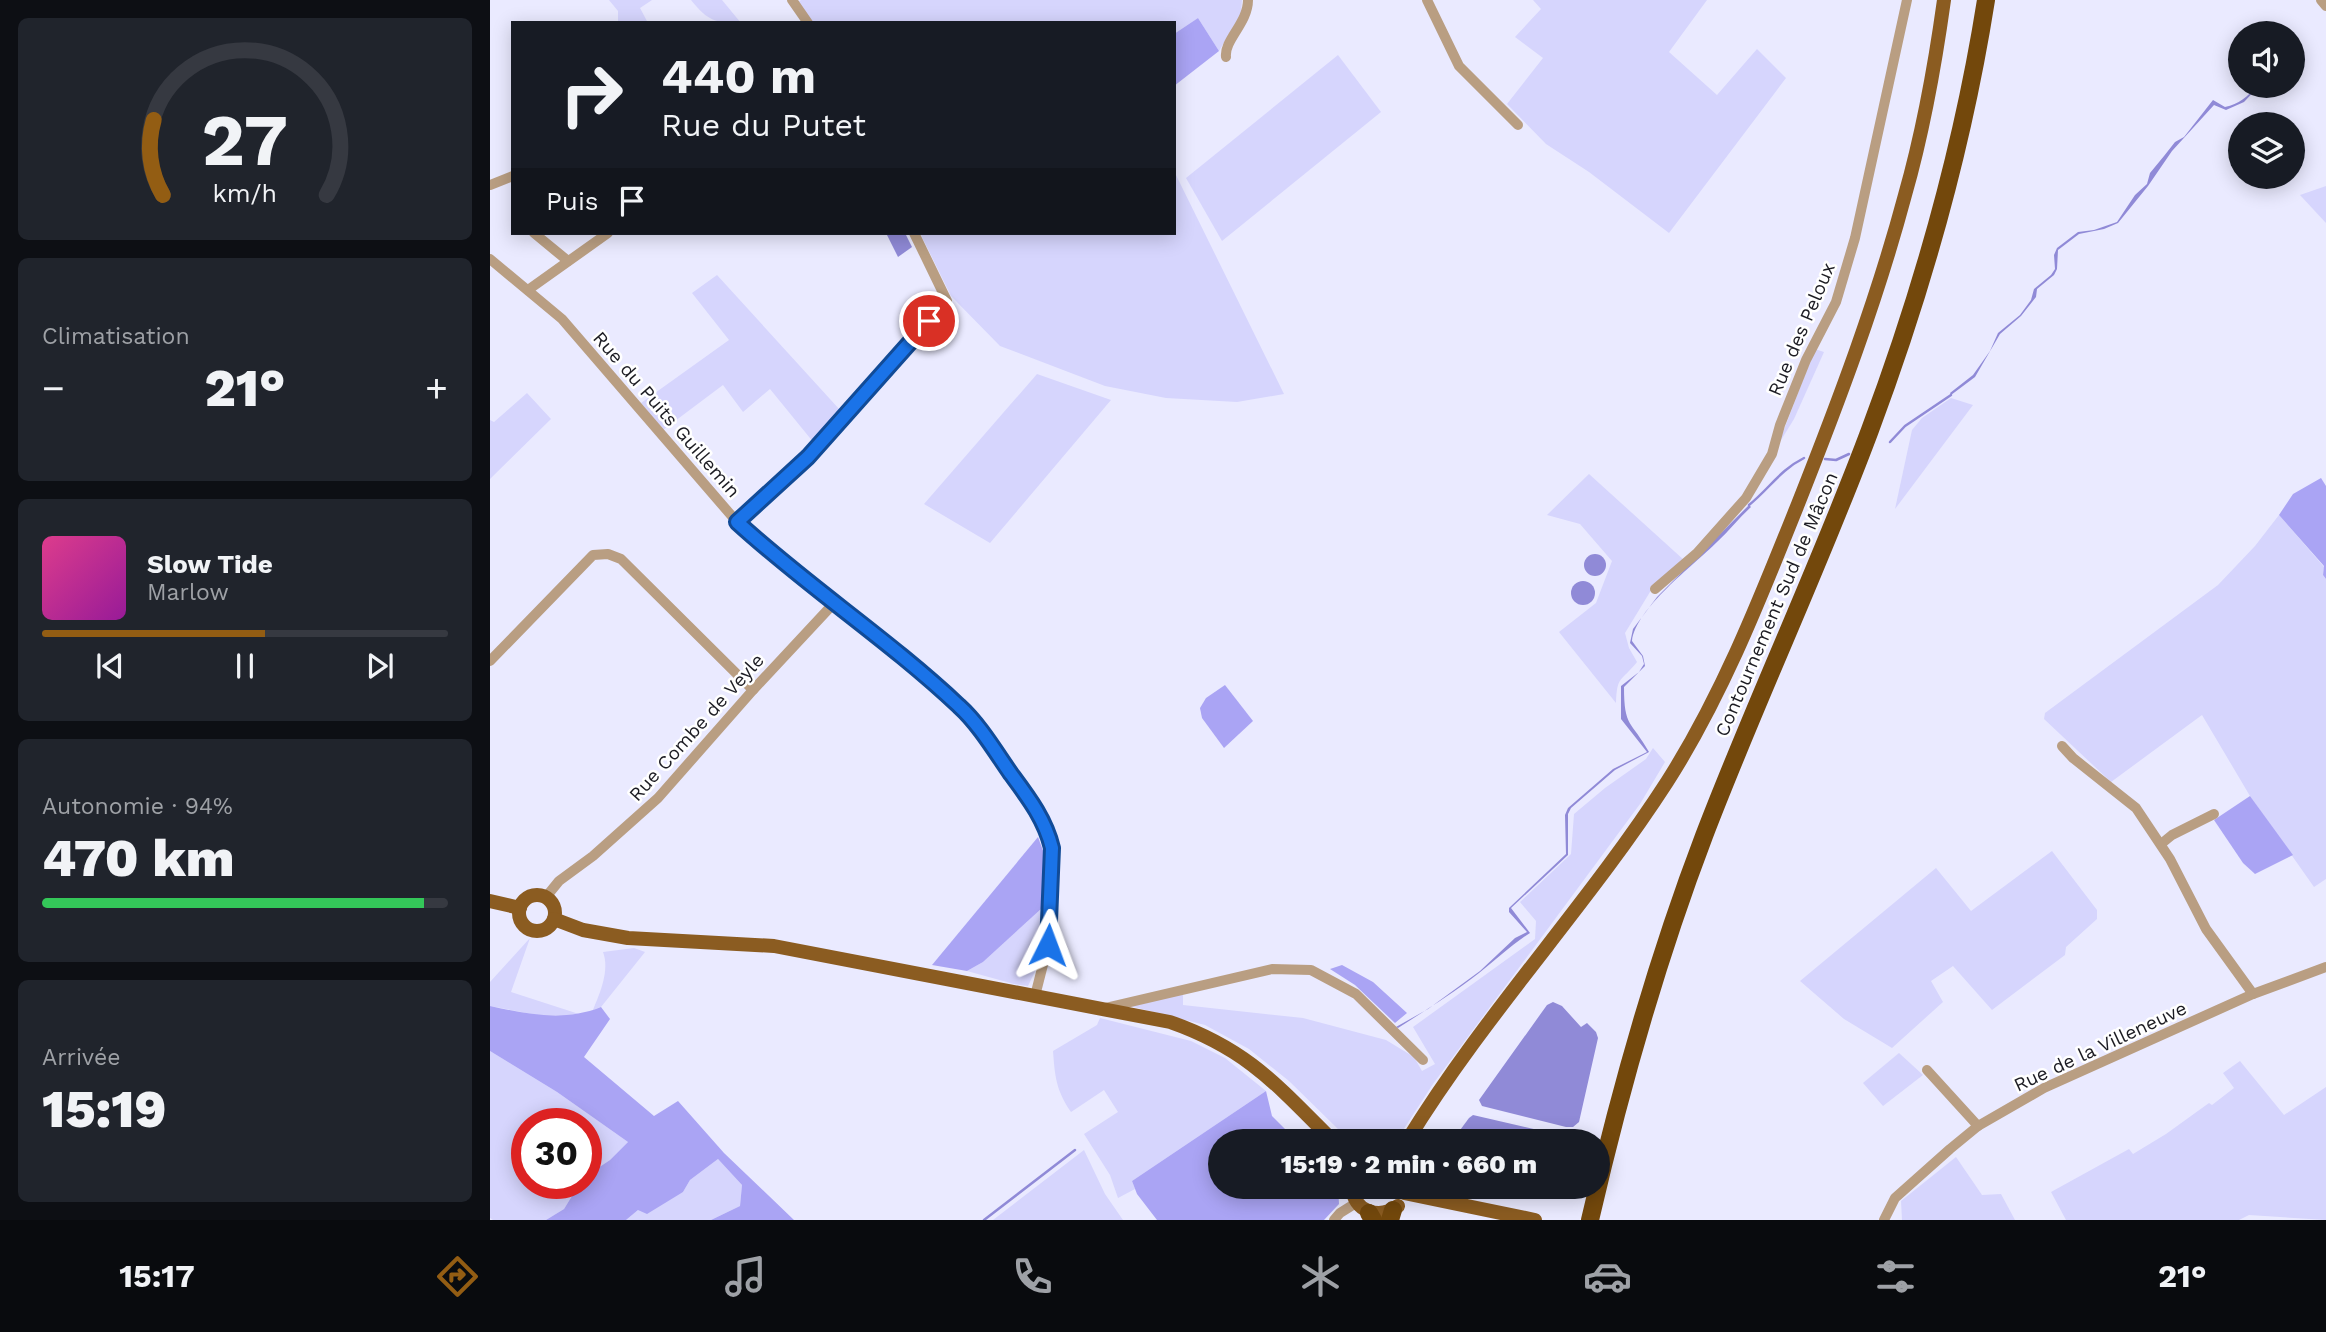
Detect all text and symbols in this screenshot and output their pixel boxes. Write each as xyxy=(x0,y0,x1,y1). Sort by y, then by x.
map controls xyxy=(2228,21,2305,189)
button: sound xyxy=(2228,21,2305,98)
text: 440 m xyxy=(661,47,816,105)
icon: right xyxy=(546,49,637,140)
text: 27 xyxy=(202,98,288,184)
text: Rue du Putet xyxy=(661,106,866,144)
button: layers xyxy=(2228,112,2305,189)
text: km/h xyxy=(213,179,277,208)
icon: arrive xyxy=(613,182,651,220)
text: Puis xyxy=(546,186,599,216)
street label: Rue des Peloux xyxy=(1763,259,1840,399)
pin xyxy=(899,291,959,351)
icon: arrive xyxy=(910,302,948,340)
text: Climatisation xyxy=(42,323,190,350)
street label: Rue du Puits Guillemin xyxy=(588,327,745,502)
text: 21° xyxy=(205,358,285,419)
text: − xyxy=(42,366,65,410)
text: + xyxy=(425,366,448,410)
street label: Contournement Sud de Mâcon xyxy=(1710,469,1843,740)
text: Slow Tide xyxy=(147,549,273,579)
text: Marlow xyxy=(147,579,229,606)
icon: previous xyxy=(91,647,129,685)
icon: pause xyxy=(226,647,264,685)
icon: next xyxy=(361,647,399,685)
street label: Rue Combe de Veyle xyxy=(624,649,769,806)
text: Autonomie · 94% xyxy=(42,793,233,820)
text: 470 km xyxy=(42,828,235,889)
position arrow xyxy=(1011,908,1085,982)
street label: Rue de la Villeneuve xyxy=(2010,996,2190,1097)
text: Arrivée xyxy=(42,1044,121,1071)
text: 15:19 xyxy=(42,1079,167,1140)
speed limit sign: 30 xyxy=(511,1108,602,1199)
text: 15:19 · 2 min · 660 m xyxy=(1281,1149,1537,1179)
icon: directions xyxy=(433,1252,482,1301)
icon: music xyxy=(721,1252,770,1301)
icon: phone xyxy=(1008,1252,1057,1301)
icon: climate xyxy=(1296,1252,1345,1301)
icon: car xyxy=(1583,1252,1632,1301)
icon: filters xyxy=(1871,1252,1920,1301)
text: 15:17 xyxy=(119,1257,195,1295)
text: 21° xyxy=(2158,1257,2207,1295)

